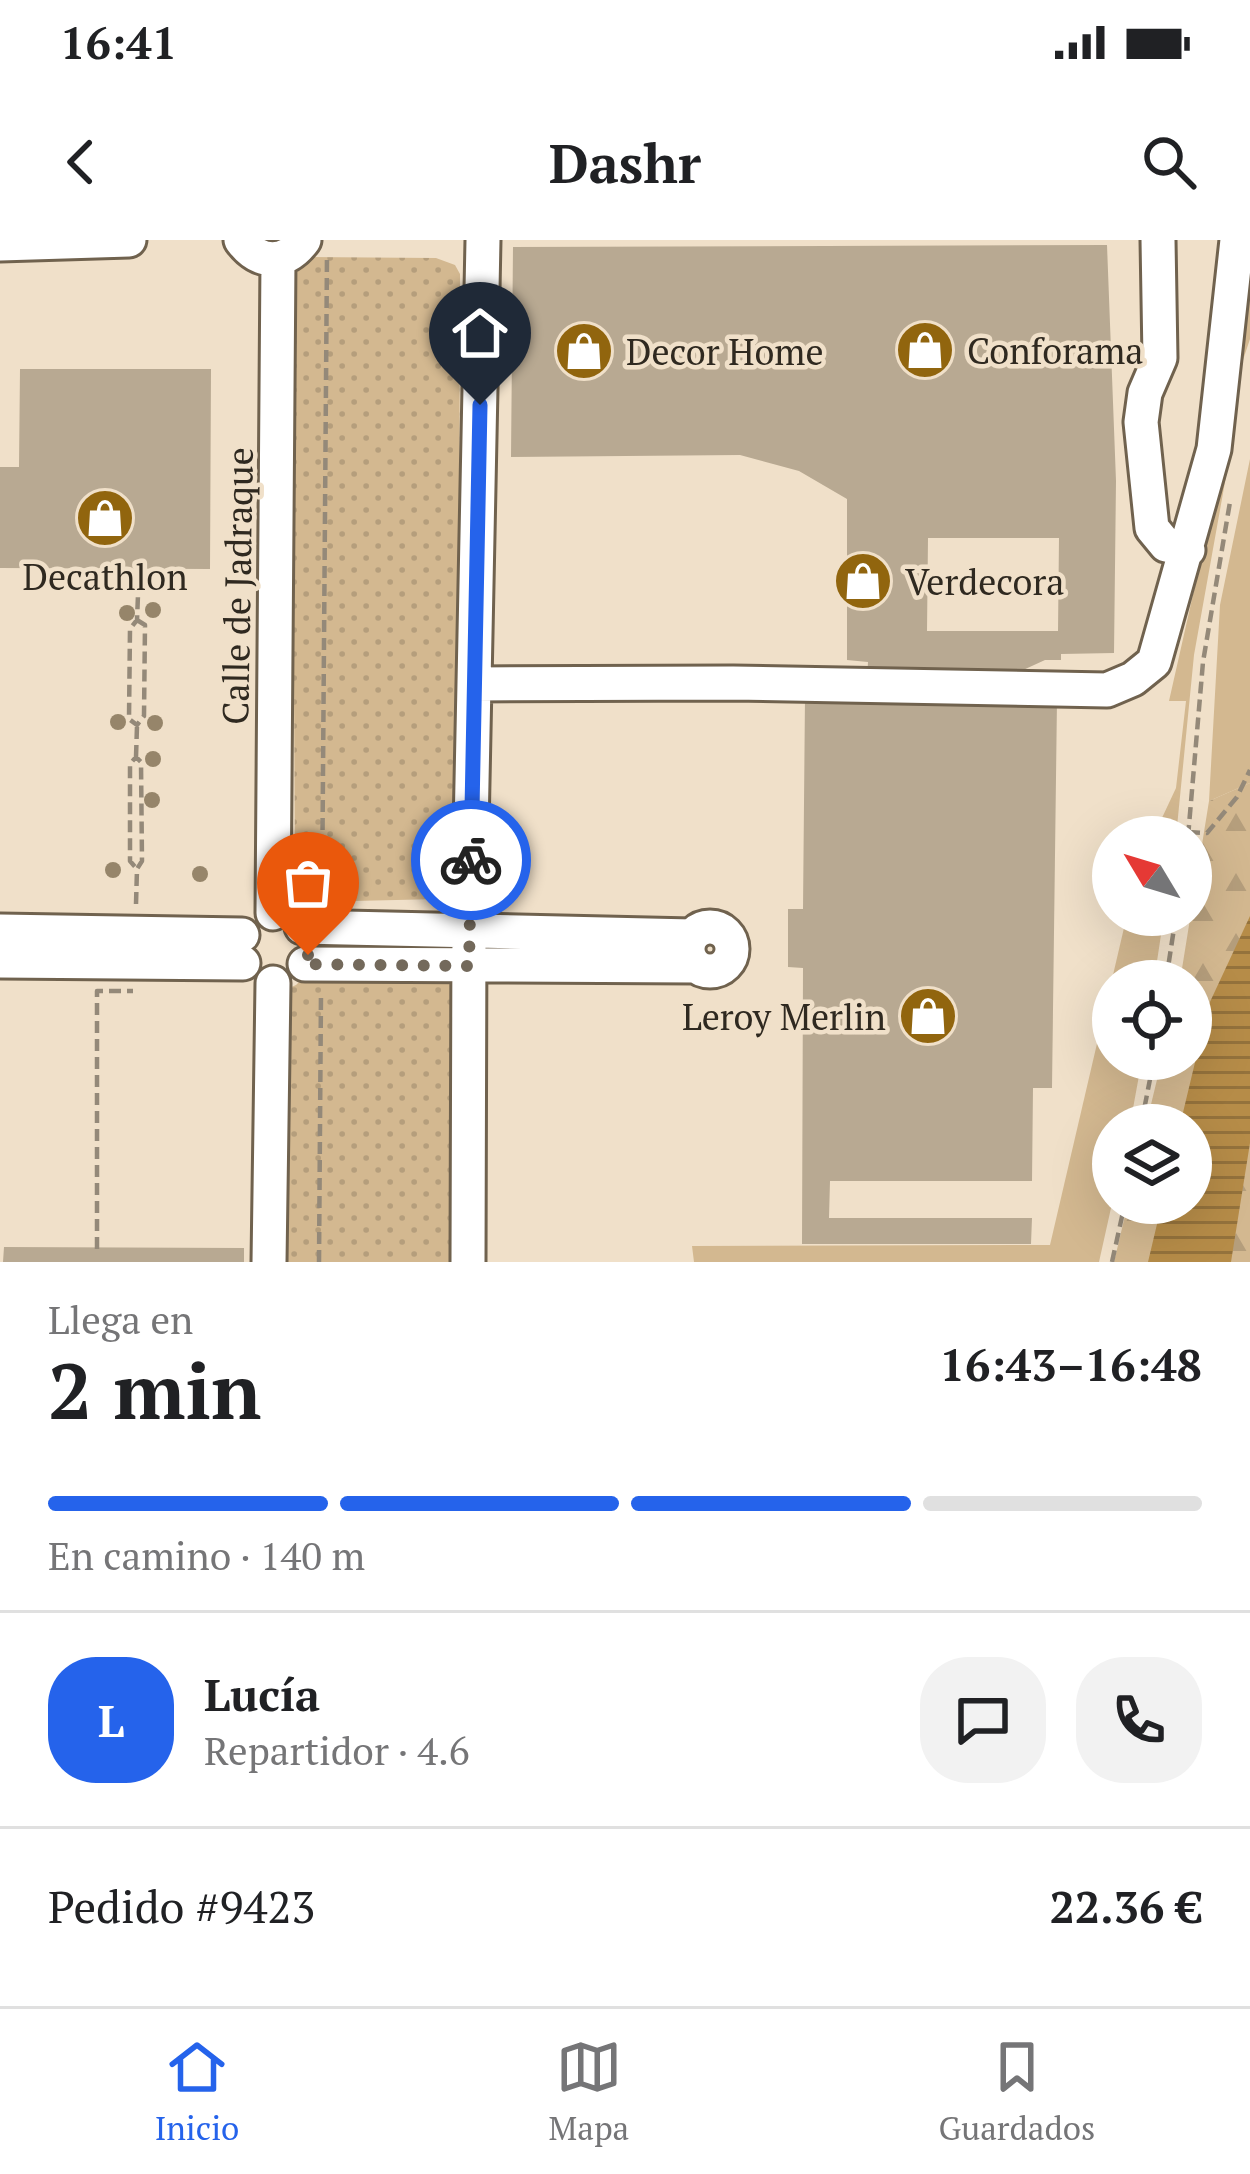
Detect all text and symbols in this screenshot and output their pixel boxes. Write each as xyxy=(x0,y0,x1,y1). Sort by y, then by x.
text: 16:41 xyxy=(60,12,177,72)
text: Dashr xyxy=(549,127,701,198)
icon: back xyxy=(48,129,114,195)
icon: search xyxy=(1136,129,1202,195)
pin xyxy=(429,282,531,405)
icon: home xyxy=(447,300,513,366)
shop icon: Conforama xyxy=(894,319,956,381)
shop icon: Decor Home xyxy=(553,320,615,382)
place label: Conforama xyxy=(967,327,1143,374)
place label: Decor Home xyxy=(626,328,824,375)
street label: Calle de Jadraque xyxy=(211,447,263,725)
shop icon: Decathlon xyxy=(74,487,136,549)
shop icon: Verdecora xyxy=(832,550,894,612)
place label: Decathlon xyxy=(22,553,188,600)
place label: Verdecora xyxy=(905,558,1064,605)
courier xyxy=(411,800,531,920)
north arrow xyxy=(1092,816,1212,936)
map controls xyxy=(1092,816,1212,1224)
icon: bike xyxy=(438,827,504,893)
pin xyxy=(257,832,359,955)
icon: bag xyxy=(275,850,341,916)
button: locate xyxy=(1092,960,1212,1080)
shop icon: Leroy Merlin xyxy=(897,985,959,1047)
place label: Leroy Merlin xyxy=(682,993,886,1040)
button: layers xyxy=(1092,1104,1212,1224)
text: Llega en xyxy=(48,1293,193,1345)
text: 16:43–16:48 xyxy=(940,1334,1202,1394)
text: 2 min xyxy=(48,1338,261,1441)
text: En camino · 140 m xyxy=(48,1529,365,1581)
button: chat xyxy=(920,1657,1046,1783)
button: phone xyxy=(1076,1657,1202,1783)
text: Lucía xyxy=(204,1664,320,1724)
text: L xyxy=(98,1690,124,1750)
text: Repartidor · 4.6 xyxy=(204,1724,470,1776)
text: Pedido #9423 xyxy=(48,1876,315,1936)
text: 22.36 € xyxy=(1049,1876,1202,1936)
tab: Inicio xyxy=(155,2034,239,2149)
tab: Mapa xyxy=(549,2034,629,2149)
tab: Guardados xyxy=(939,2034,1095,2149)

